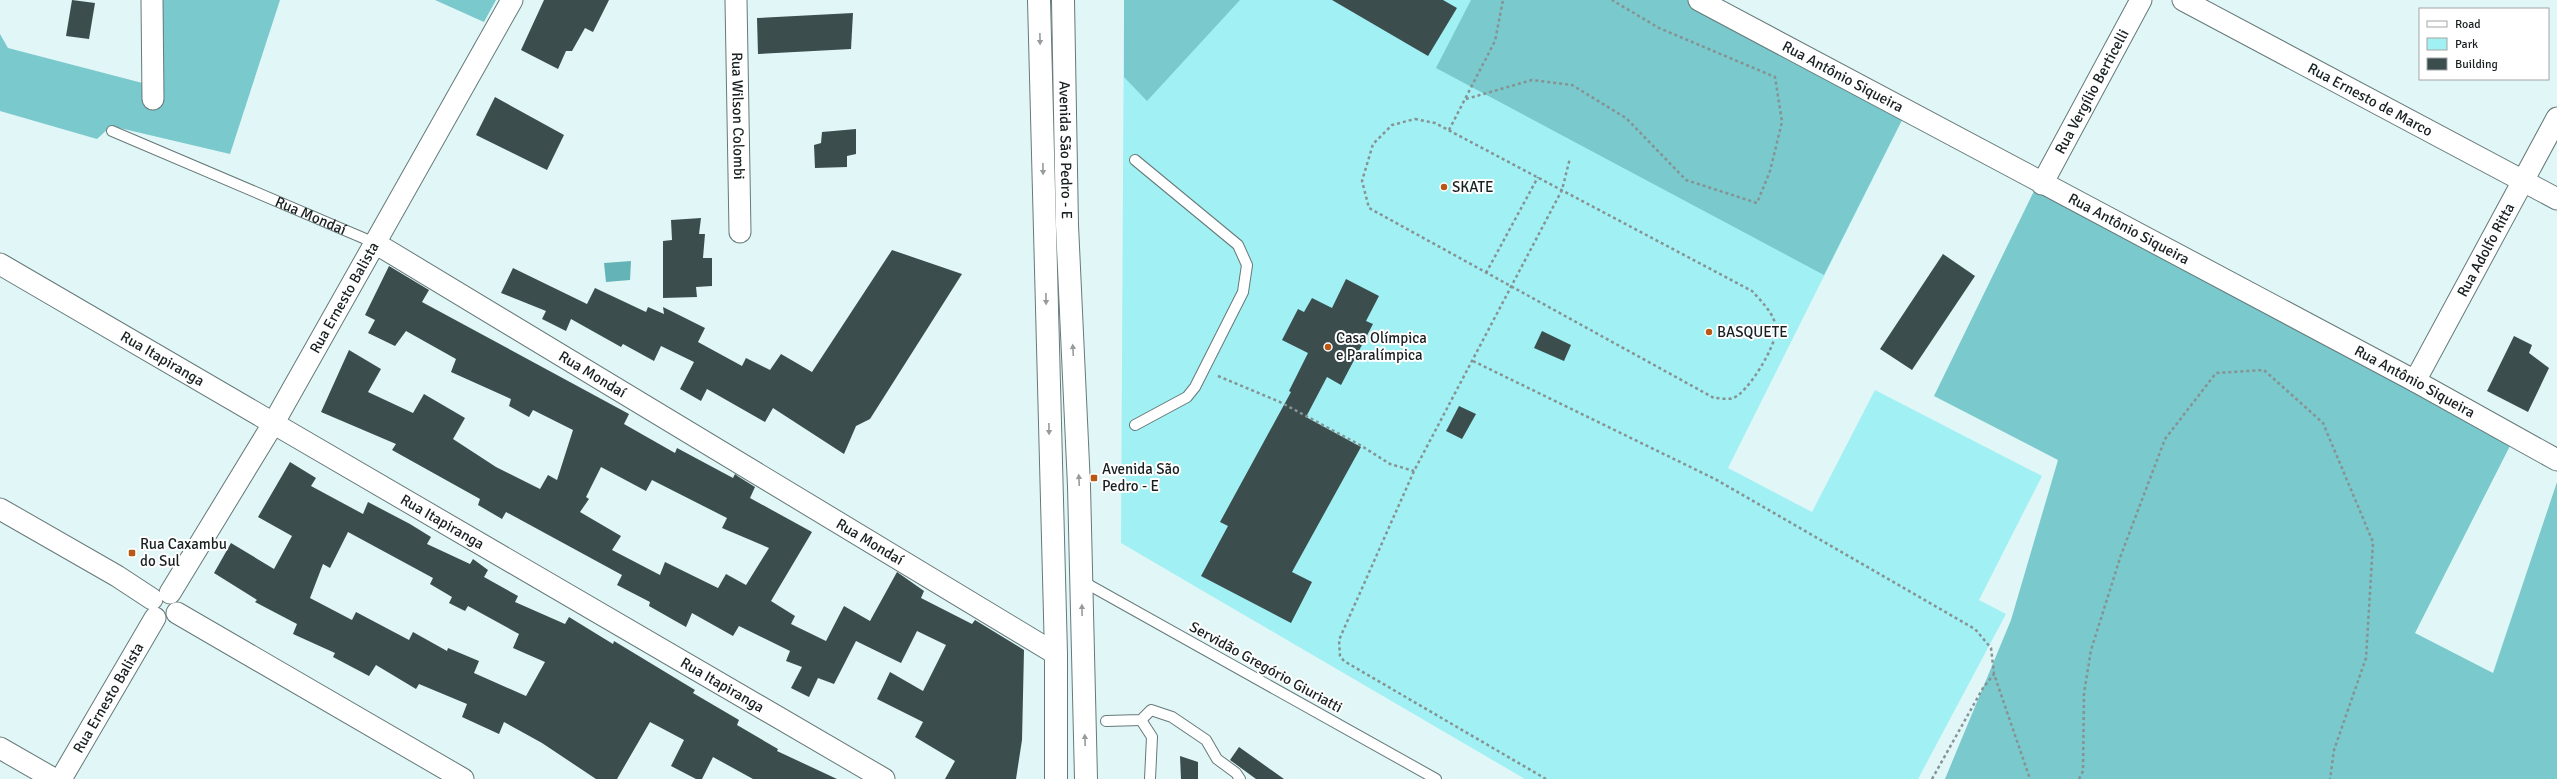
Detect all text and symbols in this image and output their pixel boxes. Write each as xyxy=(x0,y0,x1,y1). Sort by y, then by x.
legend xyxy=(2419,8,2549,80)
text: Road xyxy=(2455,17,2481,32)
street label: Rua Vergílio Berticelli xyxy=(2051,26,2133,157)
one-way arrow xyxy=(1037,33,1043,46)
street label: Rua Antônio Siqueira xyxy=(1779,37,1907,116)
text: Park xyxy=(2455,37,2478,52)
street label: Rua Wilson Colombi xyxy=(728,52,748,180)
text: Building xyxy=(2455,57,2498,72)
street label: Rua Ernesto de Marco xyxy=(2305,59,2436,140)
street label: Avenida São Pedro - E xyxy=(1055,81,1076,219)
one-way arrow xyxy=(1040,163,1046,176)
place label: SKATE xyxy=(1452,178,1493,196)
marker: SKATE xyxy=(1439,182,1449,192)
street label: Rua Antônio Siqueira xyxy=(2065,189,2193,268)
street label: Rua Mondaí xyxy=(272,193,349,239)
street label: Rua Adolfo Ritta xyxy=(2453,200,2518,300)
street label: Rua Ernesto Balista xyxy=(306,239,383,356)
one-way arrow xyxy=(1043,293,1049,306)
place label: BASQUETE xyxy=(1717,323,1788,341)
street label: Rua Itapiranga xyxy=(117,327,208,390)
marker: BASQUETE xyxy=(1704,327,1714,337)
place label: Casa Olímpica e Paralímpica xyxy=(1336,329,1427,364)
street label: Rua Antônio Siqueira xyxy=(2351,341,2478,422)
marker: Casa Olímpica e Paralímpica xyxy=(1323,342,1333,352)
one-way arrow xyxy=(1069,344,1076,356)
street label: Rua Mondaí xyxy=(555,347,629,401)
one-way arrow xyxy=(1046,423,1052,436)
place label: Avenida São Pedro - E xyxy=(1102,460,1180,495)
one-way arrow xyxy=(1076,473,1082,486)
marker: Avenida São Pedro - E xyxy=(1089,473,1099,483)
street label: Rua Itapiranga xyxy=(397,490,487,553)
street label: Rua Mondaí xyxy=(833,514,907,569)
place label: Rua Caxambu do Sul xyxy=(140,535,227,570)
marker: Rua Caxambu do Sul xyxy=(127,548,137,558)
one-way arrow xyxy=(1079,604,1086,616)
street label: Servidão Gregório Giuriatti xyxy=(1186,617,1346,717)
street label: Rua Ernesto Balista xyxy=(69,639,148,756)
street label: Rua Itapiranga xyxy=(677,653,767,716)
one-way arrow xyxy=(1082,733,1088,746)

